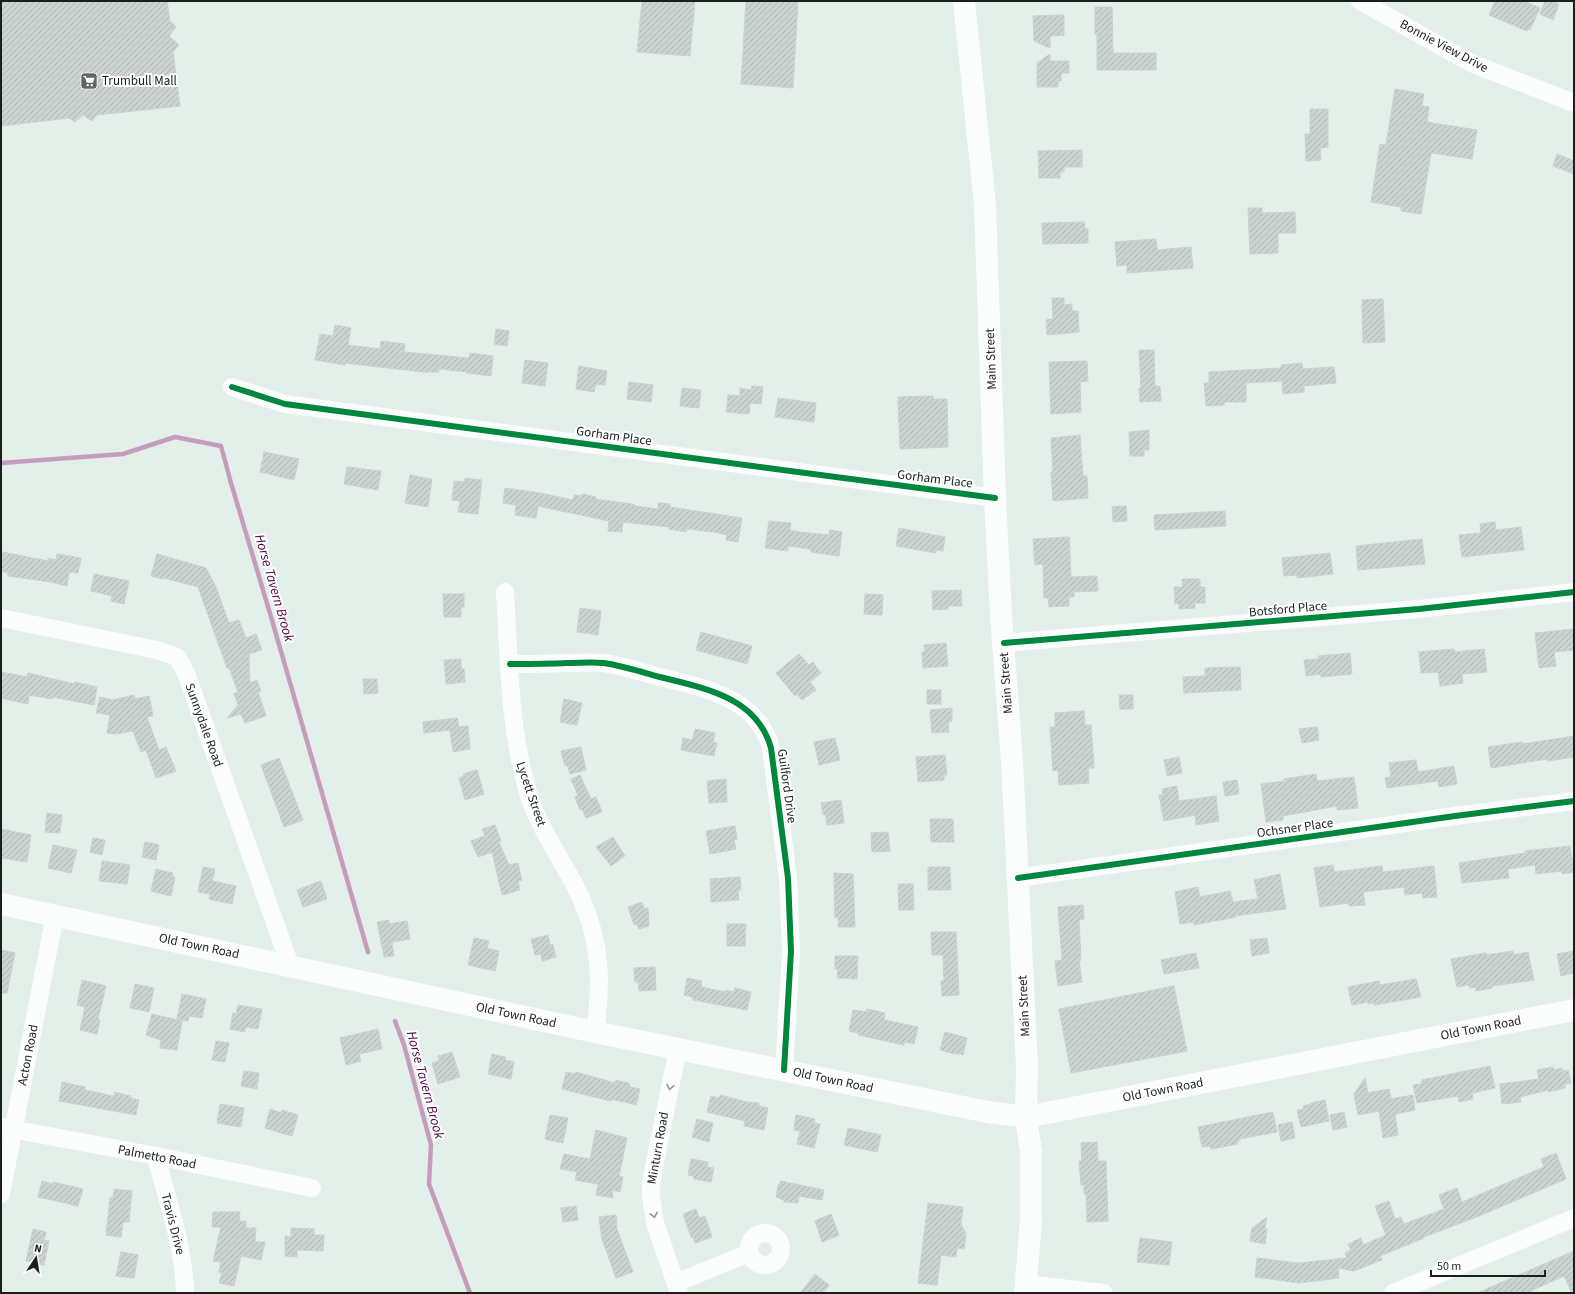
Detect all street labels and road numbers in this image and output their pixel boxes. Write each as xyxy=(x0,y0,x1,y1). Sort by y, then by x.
street label: Bonnie View Drive xyxy=(1397,15,1491,77)
street label: Main Street xyxy=(981,327,1001,390)
street label: Gorham Place xyxy=(575,422,653,450)
street label: Gorham Place xyxy=(896,465,974,493)
street label: Botsford Place xyxy=(1248,597,1328,621)
street label: Main Street xyxy=(995,651,1017,714)
street label: Sunnydale Road xyxy=(180,680,228,770)
street label: Guilford Drive xyxy=(773,748,801,824)
street label: Lycett Street xyxy=(511,759,551,829)
street label: Ochsner Place xyxy=(1256,814,1334,842)
street label: Old Town Road xyxy=(157,929,241,963)
street label: Main Street xyxy=(1013,974,1035,1037)
street label: Old Town Road xyxy=(474,998,558,1032)
street label: Old Town Road xyxy=(1439,1011,1523,1045)
street label: Acton Road xyxy=(13,1023,43,1087)
street label: Old Town Road xyxy=(791,1063,875,1097)
street label: Old Town Road xyxy=(1121,1073,1205,1107)
street label: Minturn Road xyxy=(643,1110,673,1186)
street label: Palmetto Road xyxy=(116,1141,198,1173)
street label: Travis Drive xyxy=(157,1191,189,1257)

